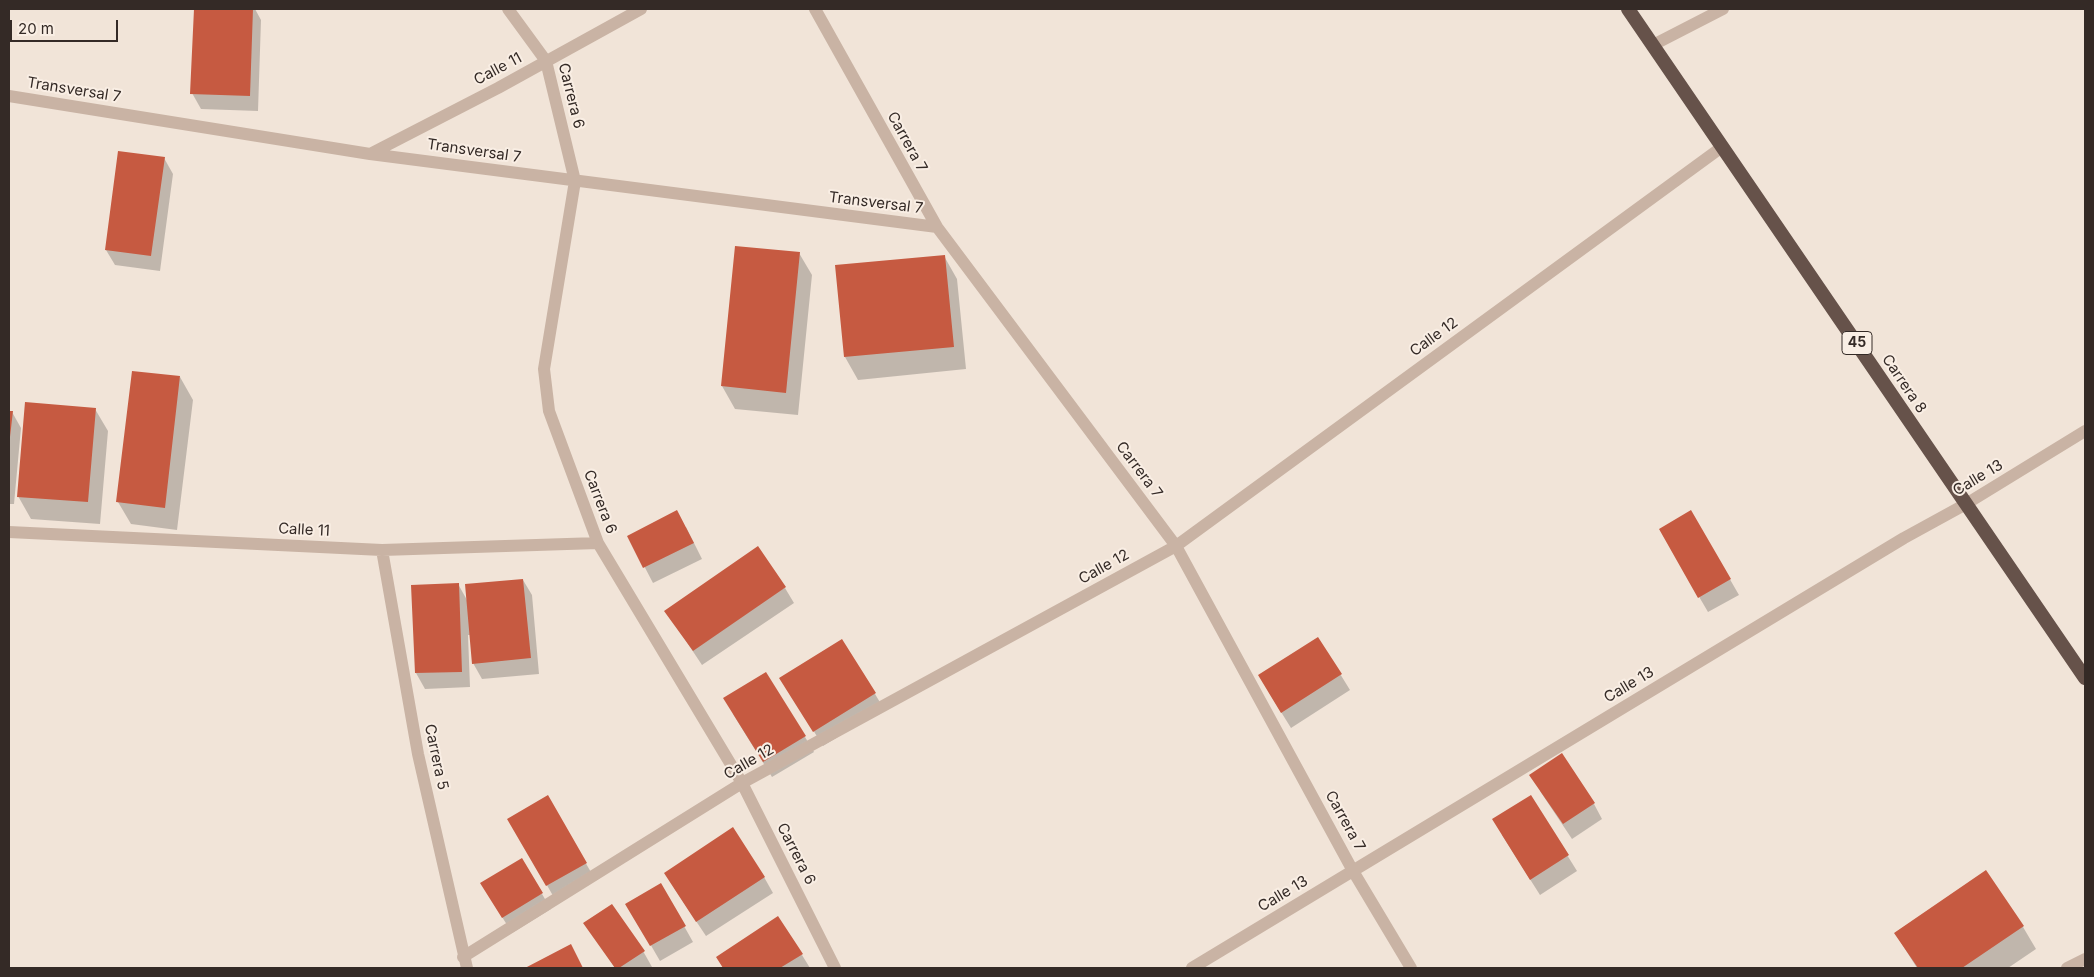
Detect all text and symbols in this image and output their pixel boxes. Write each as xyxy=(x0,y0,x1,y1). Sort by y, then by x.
scale bar xyxy=(12,10,120,42)
text: 20 m xyxy=(18,19,54,38)
street label: Calle 11 xyxy=(471,49,525,89)
street label: Carrera 6 xyxy=(554,61,588,131)
street label: Transversal 7 xyxy=(26,74,122,106)
street label: Carrera 7 xyxy=(883,109,931,175)
street label: Transversal 7 xyxy=(426,135,522,167)
street label: Transversal 7 xyxy=(828,188,924,218)
street label: Calle 12 xyxy=(1407,314,1461,360)
road number: 45 xyxy=(1842,332,1872,354)
street label: Carrera 8 xyxy=(1878,351,1930,417)
street label: Carrera 7 xyxy=(1112,438,1166,502)
street label: Calle 13 xyxy=(1950,456,2006,500)
street label: Carrera 6 xyxy=(580,468,620,536)
street label: Calle 11 xyxy=(278,520,330,540)
street label: Calle 12 xyxy=(1076,546,1132,588)
street label: Calle 13 xyxy=(1601,663,1657,707)
street label: Carrera 5 xyxy=(420,722,452,792)
street label: Calle 12 xyxy=(721,740,777,784)
street label: Carrera 7 xyxy=(1321,788,1369,854)
street label: Carrera 6 xyxy=(773,820,819,888)
street label: Calle 13 xyxy=(1255,872,1311,916)

